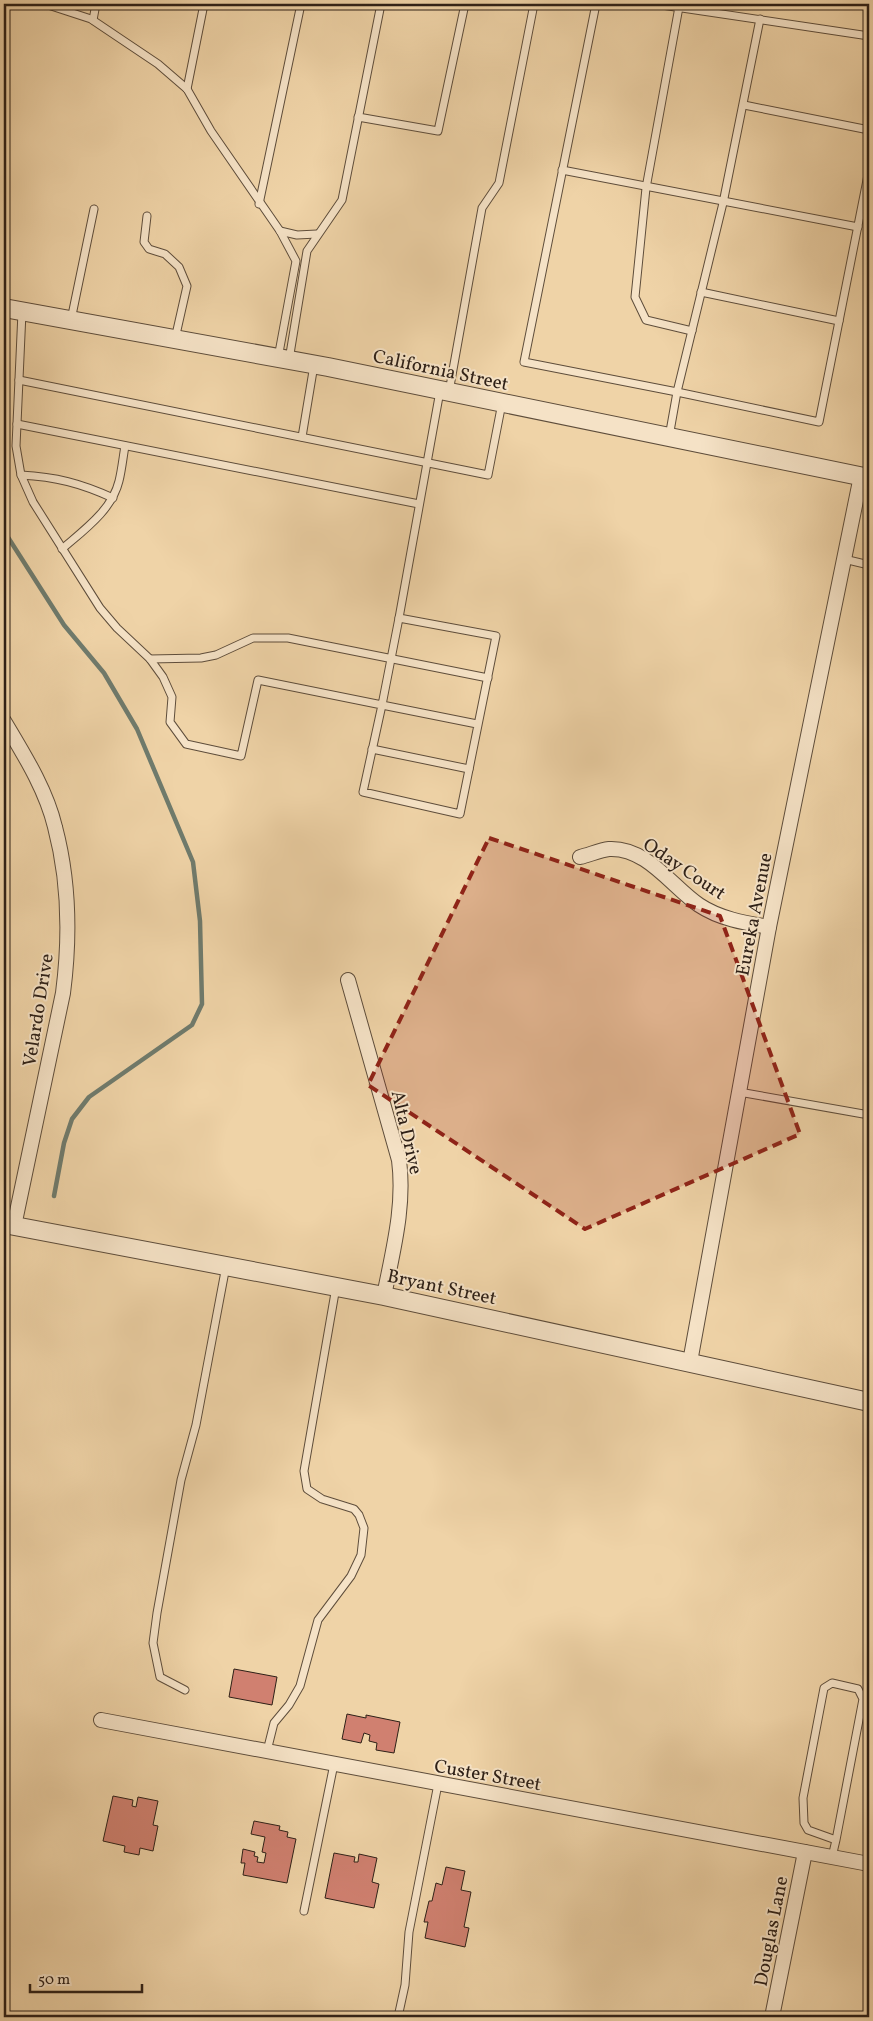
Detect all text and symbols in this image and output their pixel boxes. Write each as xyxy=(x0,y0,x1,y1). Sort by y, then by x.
street label: California Street xyxy=(370,344,511,398)
street label: Oday Court xyxy=(637,832,731,907)
street label: Eureka Avenue xyxy=(730,851,780,978)
street label: Velardo Drive xyxy=(17,952,61,1069)
street label: Alta Drive xyxy=(384,1088,428,1177)
street label: Bryant Street xyxy=(385,1264,499,1312)
street label: Custer Street xyxy=(432,1754,544,1798)
street label: Douglas Lane xyxy=(749,1874,795,1989)
scale bar xyxy=(30,1961,142,1993)
text: 50 m xyxy=(38,1970,70,1991)

